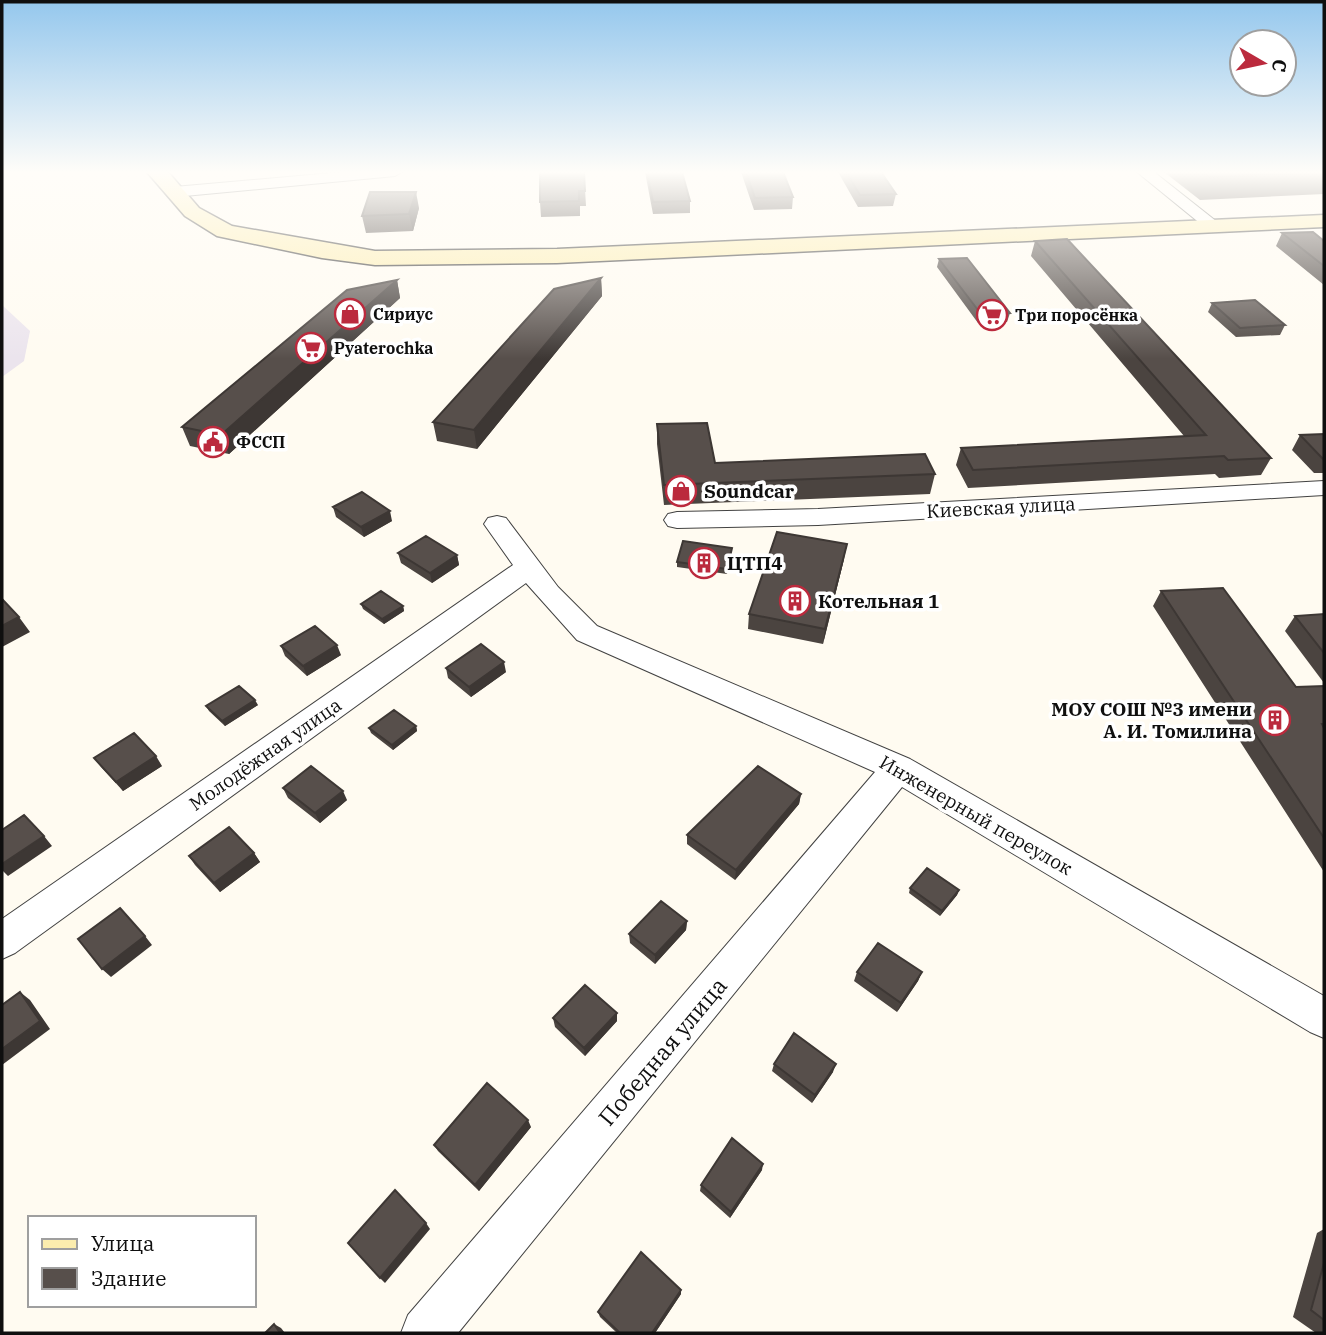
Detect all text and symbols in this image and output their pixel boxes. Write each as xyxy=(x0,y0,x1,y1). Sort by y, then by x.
north arrow xyxy=(1228,28,1298,98)
text: С xyxy=(1267,58,1293,74)
shop icon: Сириус xyxy=(333,297,367,331)
supermarket icon: Три поросёнка xyxy=(975,298,1009,332)
place label: Сириус xyxy=(373,304,433,324)
place label: Три поросёнка xyxy=(1015,305,1138,325)
supermarket icon: Pyaterochka xyxy=(294,331,328,365)
place label: Pyaterochka xyxy=(334,338,434,358)
public building icon: ФССП xyxy=(196,425,230,459)
place label: ФССП xyxy=(236,432,285,452)
shop icon: Soundcar xyxy=(664,474,698,508)
place label: Soundcar xyxy=(704,479,795,503)
street label: Киевская улица xyxy=(926,491,1076,523)
building icon: ЦТП4 xyxy=(687,546,721,580)
place label: ЦТП4 xyxy=(727,551,783,575)
building icon: Котельная 1 xyxy=(778,584,812,618)
place label: Котельная 1 xyxy=(818,589,939,613)
street label: Молодёжная улица xyxy=(184,692,346,816)
place label: МОУ СОШ №3 имени А. И. Томилина xyxy=(1051,697,1252,743)
building icon: МОУ СОШ №3 имени А. И. Томилина xyxy=(1258,703,1292,737)
street label: Инженерный переулок xyxy=(875,750,1077,880)
street label: Победная улица xyxy=(591,971,733,1131)
legend xyxy=(28,1216,256,1307)
text: Улица xyxy=(91,1229,155,1257)
text: Здание xyxy=(91,1264,166,1292)

